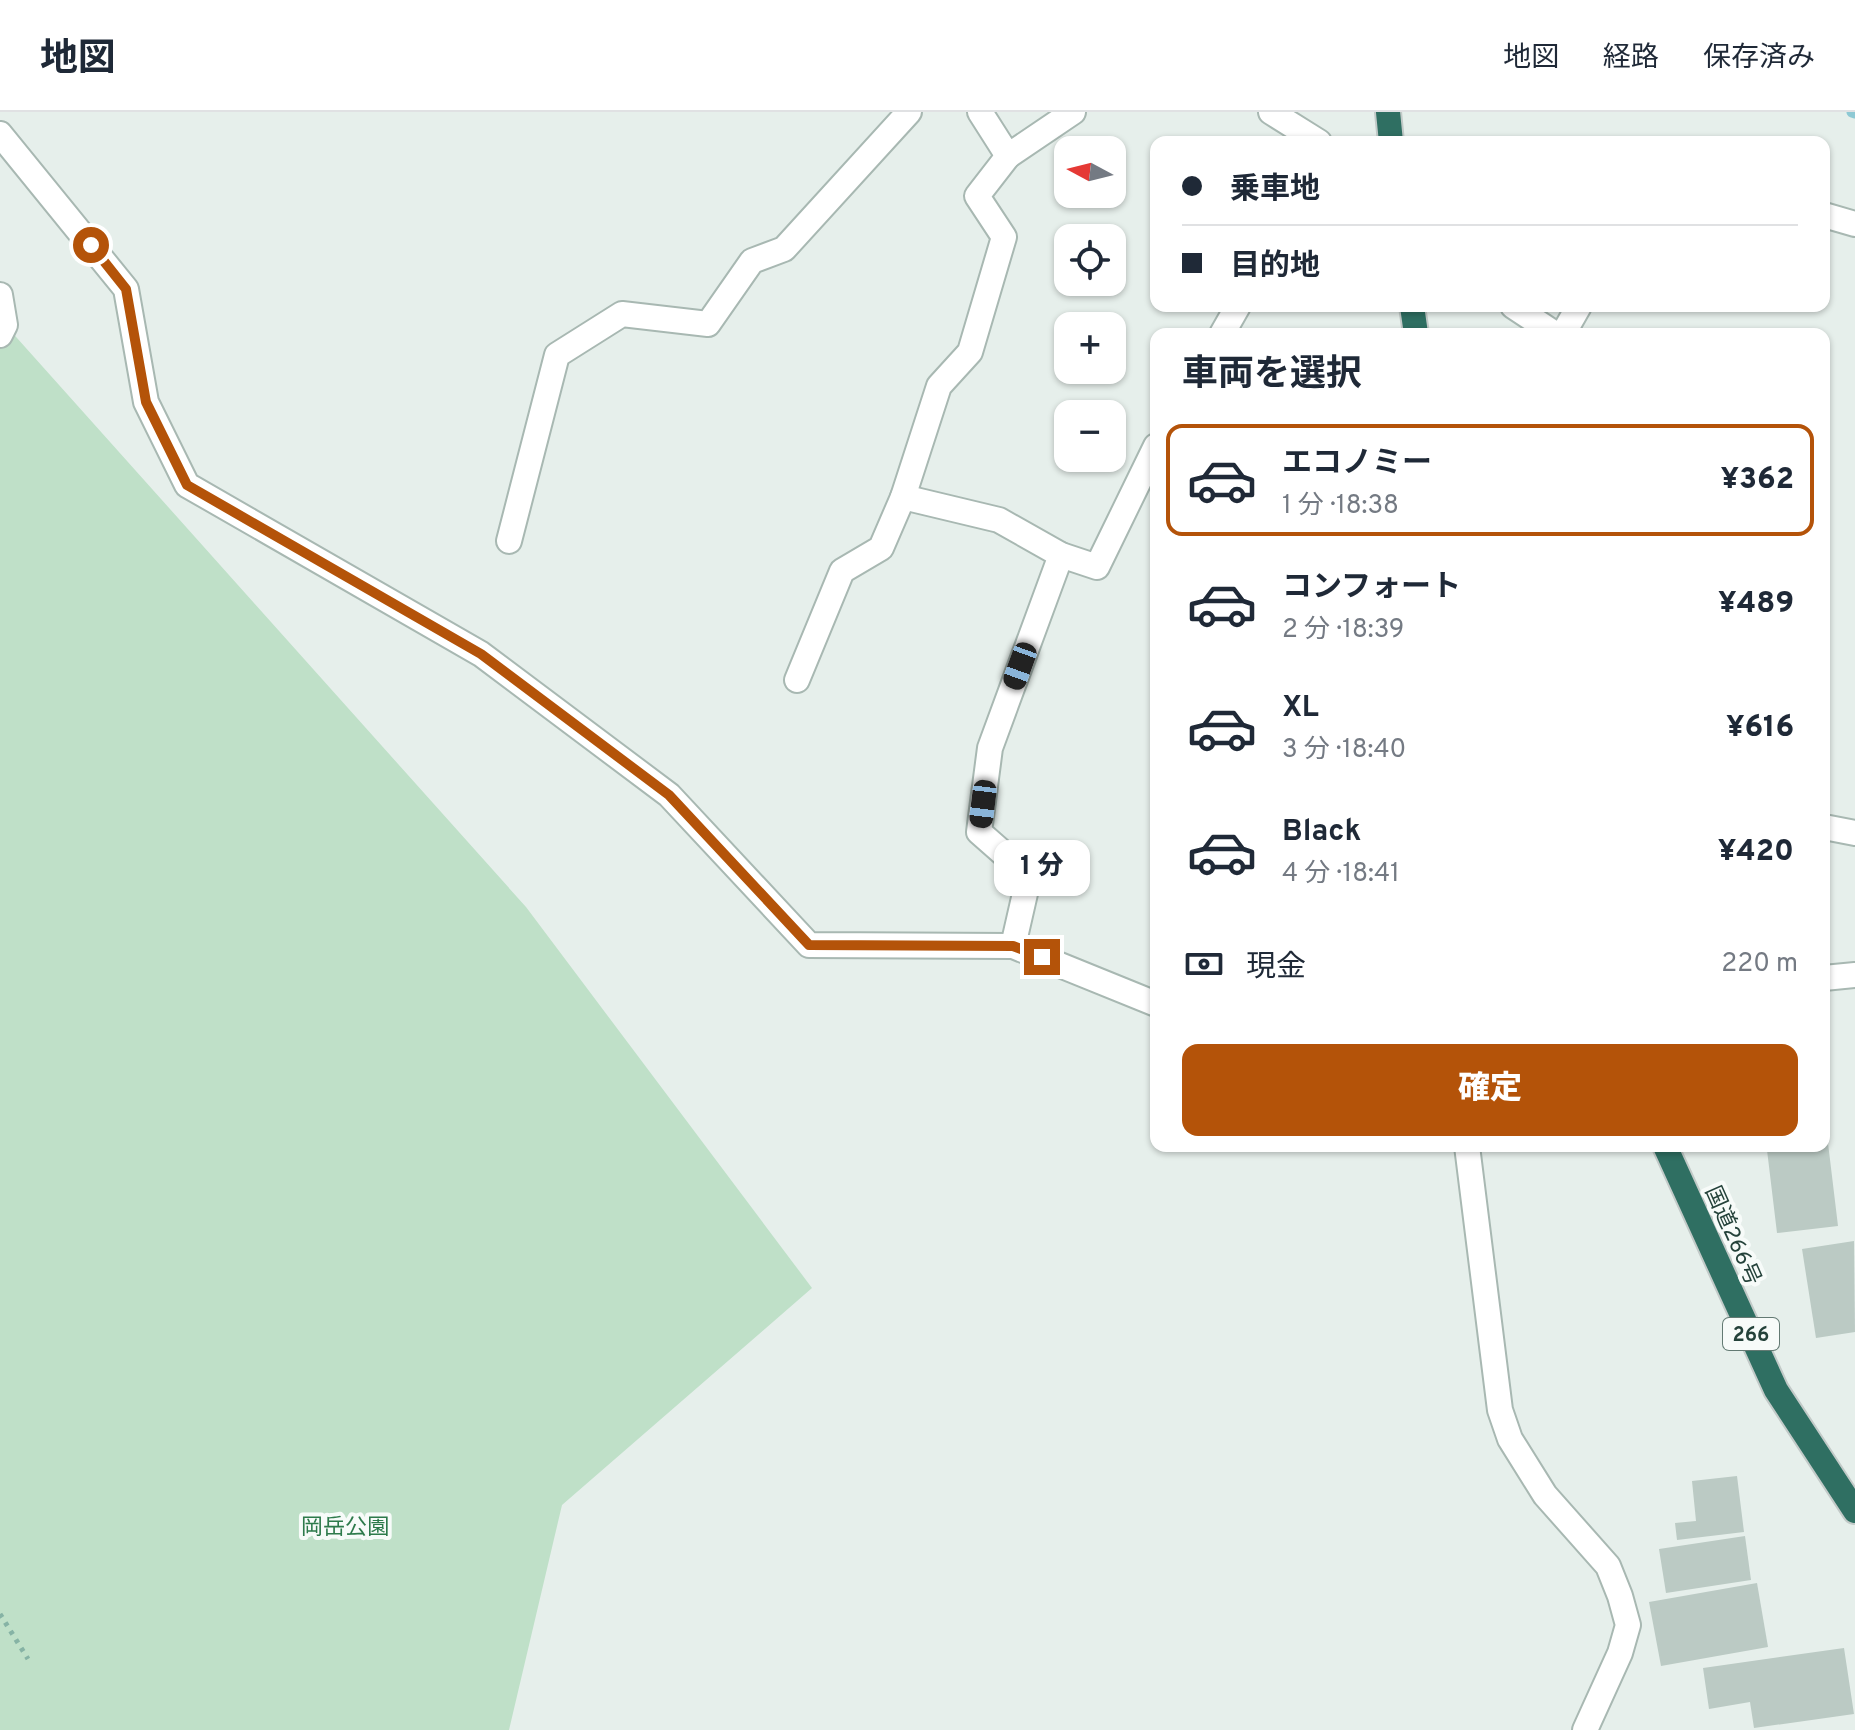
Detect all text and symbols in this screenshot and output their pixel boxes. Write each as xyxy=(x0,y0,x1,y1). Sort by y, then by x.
text: 地図 xyxy=(40,36,116,85)
text: 地図 xyxy=(1503,41,1559,77)
text: 経路 xyxy=(1603,41,1659,77)
text: 保存済み xyxy=(1703,41,1815,77)
north arrow xyxy=(1054,136,1126,208)
map controls xyxy=(1054,136,1126,472)
text: 乗車地 xyxy=(1230,172,1320,209)
button: locate xyxy=(1054,224,1126,296)
route start xyxy=(73,227,109,263)
text: 目的地 xyxy=(1230,249,1320,286)
button: + xyxy=(1054,312,1126,384)
text: 車両を選択 xyxy=(1182,353,1362,399)
button: − xyxy=(1054,400,1126,472)
icon: car xyxy=(1186,444,1258,516)
text: エコノミー xyxy=(1282,446,1432,483)
text: ¥362 xyxy=(1720,462,1794,499)
text: 1 分 · 18:38 xyxy=(1282,490,1399,523)
icon: car xyxy=(1186,568,1258,640)
text: コンフォート xyxy=(1282,570,1461,607)
text: ¥489 xyxy=(1718,586,1794,623)
text: 2 分 · 18:39 xyxy=(1282,614,1404,647)
car xyxy=(1001,639,1039,693)
text: XL xyxy=(1282,690,1319,727)
icon: car xyxy=(1186,692,1258,764)
text: ¥616 xyxy=(1726,710,1794,747)
text: 3 分 · 18:40 xyxy=(1282,734,1406,767)
car xyxy=(968,779,998,829)
text: Black xyxy=(1282,814,1361,851)
icon: car xyxy=(1186,816,1258,888)
text: ¥420 xyxy=(1718,834,1794,871)
callout: 1 分 xyxy=(994,841,1090,897)
text: 1 分 xyxy=(1020,851,1064,884)
text: 4 分 · 18:41 xyxy=(1282,858,1400,891)
route end xyxy=(1024,939,1060,975)
icon: cash xyxy=(1182,942,1226,986)
text: 220 m xyxy=(1721,948,1798,981)
text: 現金 xyxy=(1246,950,1306,987)
button: 確定 xyxy=(1182,1044,1798,1136)
street label: 国道266号 xyxy=(1698,1182,1766,1290)
road number: 266 xyxy=(1723,1318,1779,1350)
park label: 岡岳公園 xyxy=(301,1515,389,1542)

